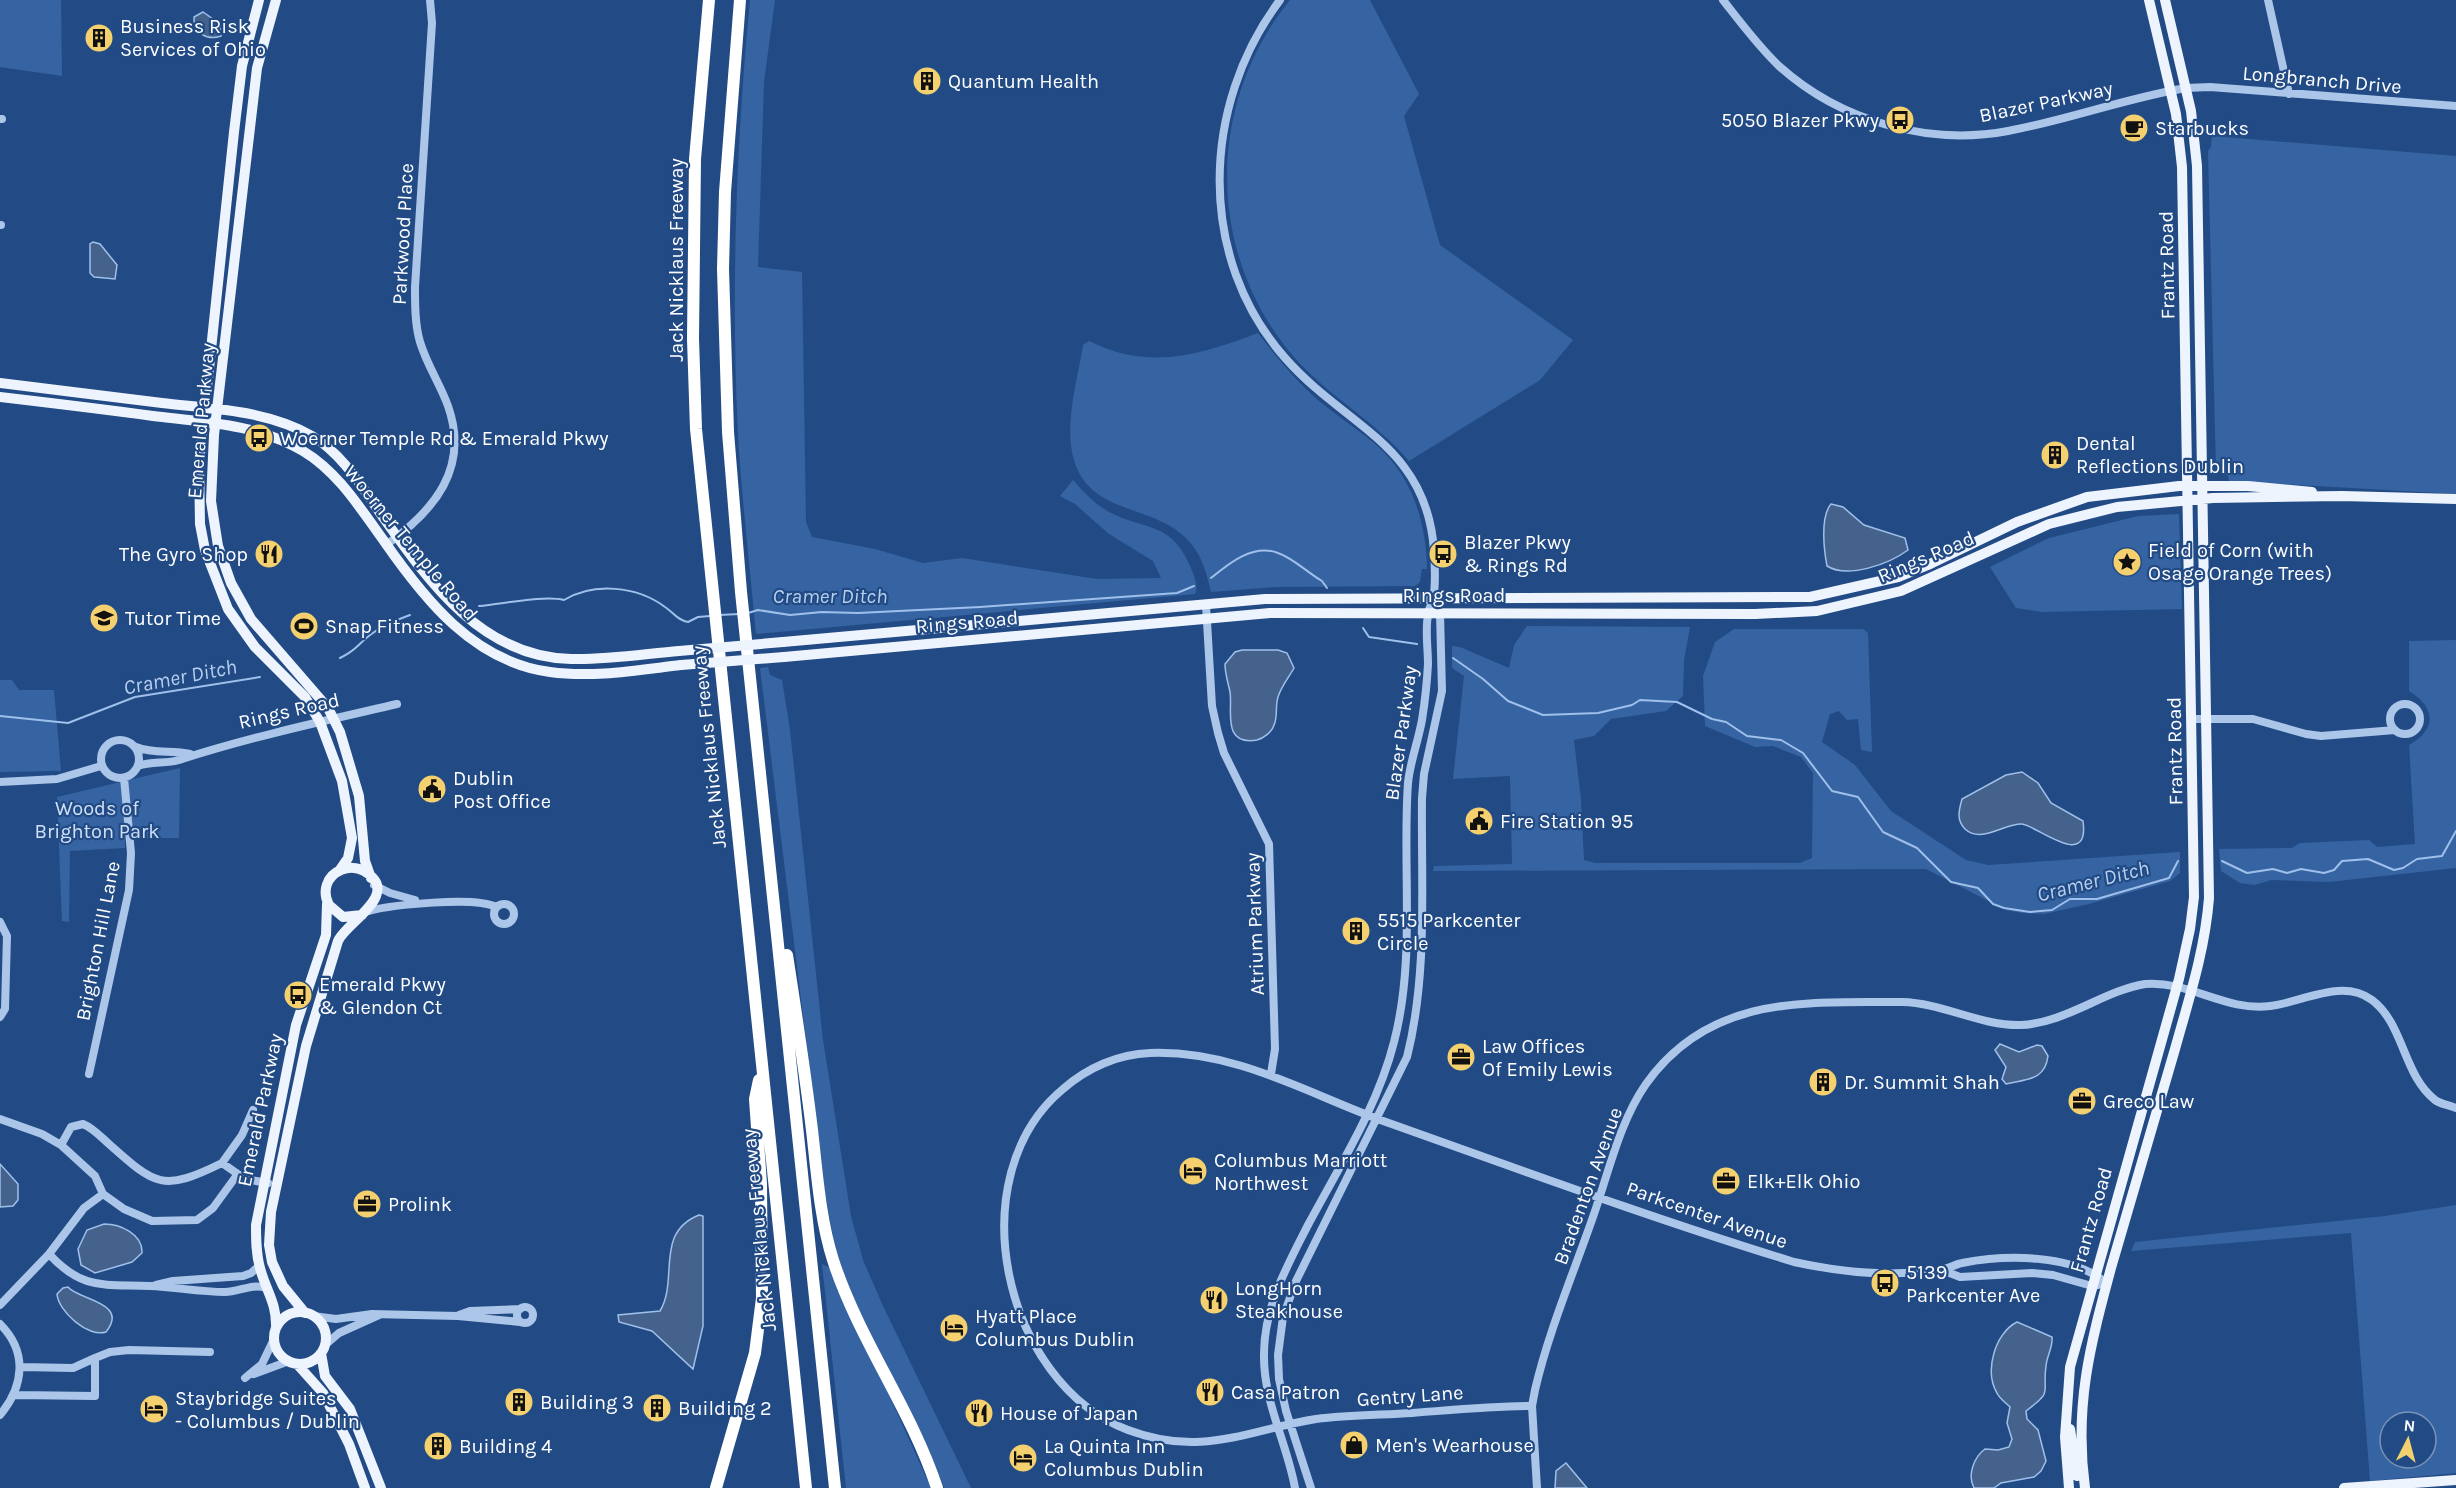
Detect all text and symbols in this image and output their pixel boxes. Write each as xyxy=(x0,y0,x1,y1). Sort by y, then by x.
place label: Business Risk Services of Ohio xyxy=(120,15,266,61)
building icon: Business Risk Services of Ohio xyxy=(83,22,115,54)
street label: Longbranch Drive xyxy=(2241,62,2403,98)
building icon: Quantum Health xyxy=(911,65,943,97)
place label: Quantum Health xyxy=(948,70,1099,93)
street label: Blazer Parkway xyxy=(1977,77,2115,127)
bus stop icon: 5050 Blazer Pkwy xyxy=(1884,104,1916,136)
place label: 5050 Blazer Pkwy xyxy=(1721,109,1879,132)
cafe icon: Starbucks xyxy=(2118,112,2150,144)
place label: Starbucks xyxy=(2155,117,2249,140)
street label: Jack Nicklaus Freeway xyxy=(665,158,688,362)
street label: Parkwood Place xyxy=(388,163,418,305)
street label: Frantz Road xyxy=(2155,211,2179,319)
street label: Emerald Parkway xyxy=(183,342,219,500)
bus stop icon: Woerner Temple Rd & Emerald Pkwy xyxy=(243,422,275,454)
place label: Woerner Temple Rd & Emerald Pkwy xyxy=(280,427,608,450)
place label: Dental Reflections Dublin xyxy=(2076,432,2244,478)
building icon: Dental Reflections Dublin xyxy=(2039,439,2071,471)
street label: Woerner Temple Road xyxy=(339,461,483,625)
street label: Rings Road xyxy=(1874,526,1978,588)
place label: Blazer Pkwy & Rings Rd xyxy=(1464,531,1571,577)
restaurant icon: The Gyro Shop xyxy=(253,538,285,570)
bus stop icon: Blazer Pkwy & Rings Rd xyxy=(1427,538,1459,570)
place label: Field of Corn (with Osage Orange Trees) xyxy=(2148,539,2332,585)
place label: The Gyro Shop xyxy=(119,543,248,566)
place icon: Field of Corn (with Osage Orange Trees) xyxy=(2111,546,2143,578)
water label: Cramer Ditch xyxy=(773,584,887,608)
street label: Rings Road xyxy=(1403,584,1505,607)
school or university icon: Tutor Time xyxy=(88,602,120,634)
street label: Rings Road xyxy=(915,606,1019,638)
place label: Tutor Time xyxy=(125,607,221,630)
sports icon: Snap Fitness xyxy=(288,610,320,642)
place label: Snap Fitness xyxy=(325,615,444,638)
street label: Jack Nicklaus Freeway xyxy=(687,645,731,849)
water label: Cramer Ditch xyxy=(121,654,239,700)
street label: Blazer Parkway xyxy=(1380,664,1422,802)
street label: Rings Road xyxy=(236,688,342,734)
street label: Frantz Road xyxy=(2163,697,2187,805)
place label: Dublin Post Office xyxy=(453,767,551,813)
public building icon: Dublin Post Office xyxy=(416,773,448,805)
park label: Woods of Brighton Park xyxy=(35,797,159,843)
public building icon: Fire Station 95 xyxy=(1463,805,1495,837)
place label: Fire Station 95 xyxy=(1500,810,1633,833)
street label: Atrium Parkway xyxy=(1241,852,1269,996)
water label: Cramer Ditch xyxy=(2034,855,2152,907)
street label: Brighton Hill Lane xyxy=(71,859,125,1023)
place label: 5515 Parkcenter Circle xyxy=(1377,909,1521,955)
building icon: 5515 Parkcenter Circle xyxy=(1340,915,1372,947)
place label: Emerald Pkwy & Glendon Ct xyxy=(319,973,446,1019)
bus stop icon: Emerald Pkwy & Glendon Ct xyxy=(282,979,314,1011)
street label: Emerald Parkway xyxy=(233,1031,287,1189)
place label: Law Offices Of Emily Lewis xyxy=(1482,1035,1613,1081)
office icon: Law Offices Of Emily Lewis xyxy=(1445,1041,1477,1073)
building icon: Dr. Summit Shah xyxy=(1807,1066,1839,1098)
place label: Dr. Summit Shah xyxy=(1844,1071,2000,1094)
office icon: Greco Law xyxy=(2066,1085,2098,1117)
place label: Greco Law xyxy=(2103,1090,2195,1113)
street label: Bradenton Avenue xyxy=(1549,1104,1627,1268)
street label: Jack Nicklaus Freeway xyxy=(737,1128,781,1332)
place label: Columbus Marriott Northwest xyxy=(1214,1149,1388,1195)
hotel icon: Columbus Marriott Northwest xyxy=(1177,1155,1209,1187)
office icon: Elk+Elk Ohio xyxy=(1710,1165,1742,1197)
street label: Frantz Road xyxy=(2065,1165,2117,1275)
place label: Elk+Elk Ohio xyxy=(1747,1170,1860,1193)
street label: Parkcenter Avenue xyxy=(1623,1177,1791,1253)
office icon: Prolink xyxy=(351,1188,383,1220)
place label: Prolink xyxy=(388,1193,452,1216)
place label: 5139 Parkcenter Ave xyxy=(1906,1261,2040,1307)
bus stop icon: 5139 Parkcenter Ave xyxy=(1869,1267,1901,1299)
place label: LongHorn Steakhouse xyxy=(1235,1277,1343,1323)
restaurant icon: LongHorn Steakhouse xyxy=(1198,1284,1230,1316)
place label: Hyatt Place Columbus Dublin xyxy=(975,1305,1135,1351)
hotel icon: Hyatt Place Columbus Dublin xyxy=(938,1312,970,1344)
restaurant icon: Casa Patron xyxy=(1194,1376,1226,1408)
place label: Casa Patron xyxy=(1231,1381,1340,1404)
street label: Gentry Lane xyxy=(1356,1381,1464,1411)
building icon: Building 3 xyxy=(503,1386,535,1418)
place label: Staybridge Suites - Columbus / Dublin xyxy=(175,1387,360,1433)
place label: Building 3 xyxy=(540,1391,634,1414)
building icon: Building 2 xyxy=(641,1392,673,1424)
hotel icon: Staybridge Suites - Columbus / Dublin xyxy=(138,1393,170,1425)
place label: Building 2 xyxy=(678,1397,772,1420)
restaurant icon: House of Japan xyxy=(963,1397,995,1429)
place label: House of Japan xyxy=(1000,1402,1138,1425)
north arrow xyxy=(2378,1410,2438,1470)
text: N xyxy=(2403,1416,2416,1436)
shop icon: Men's Wearhouse xyxy=(1338,1429,1370,1461)
building icon: Building 4 xyxy=(422,1430,454,1462)
place label: Men's Wearhouse xyxy=(1375,1434,1534,1457)
place label: Building 4 xyxy=(459,1435,552,1458)
place label: La Quinta Inn Columbus Dublin xyxy=(1044,1435,1204,1481)
hotel icon: La Quinta Inn Columbus Dublin xyxy=(1007,1442,1039,1474)

